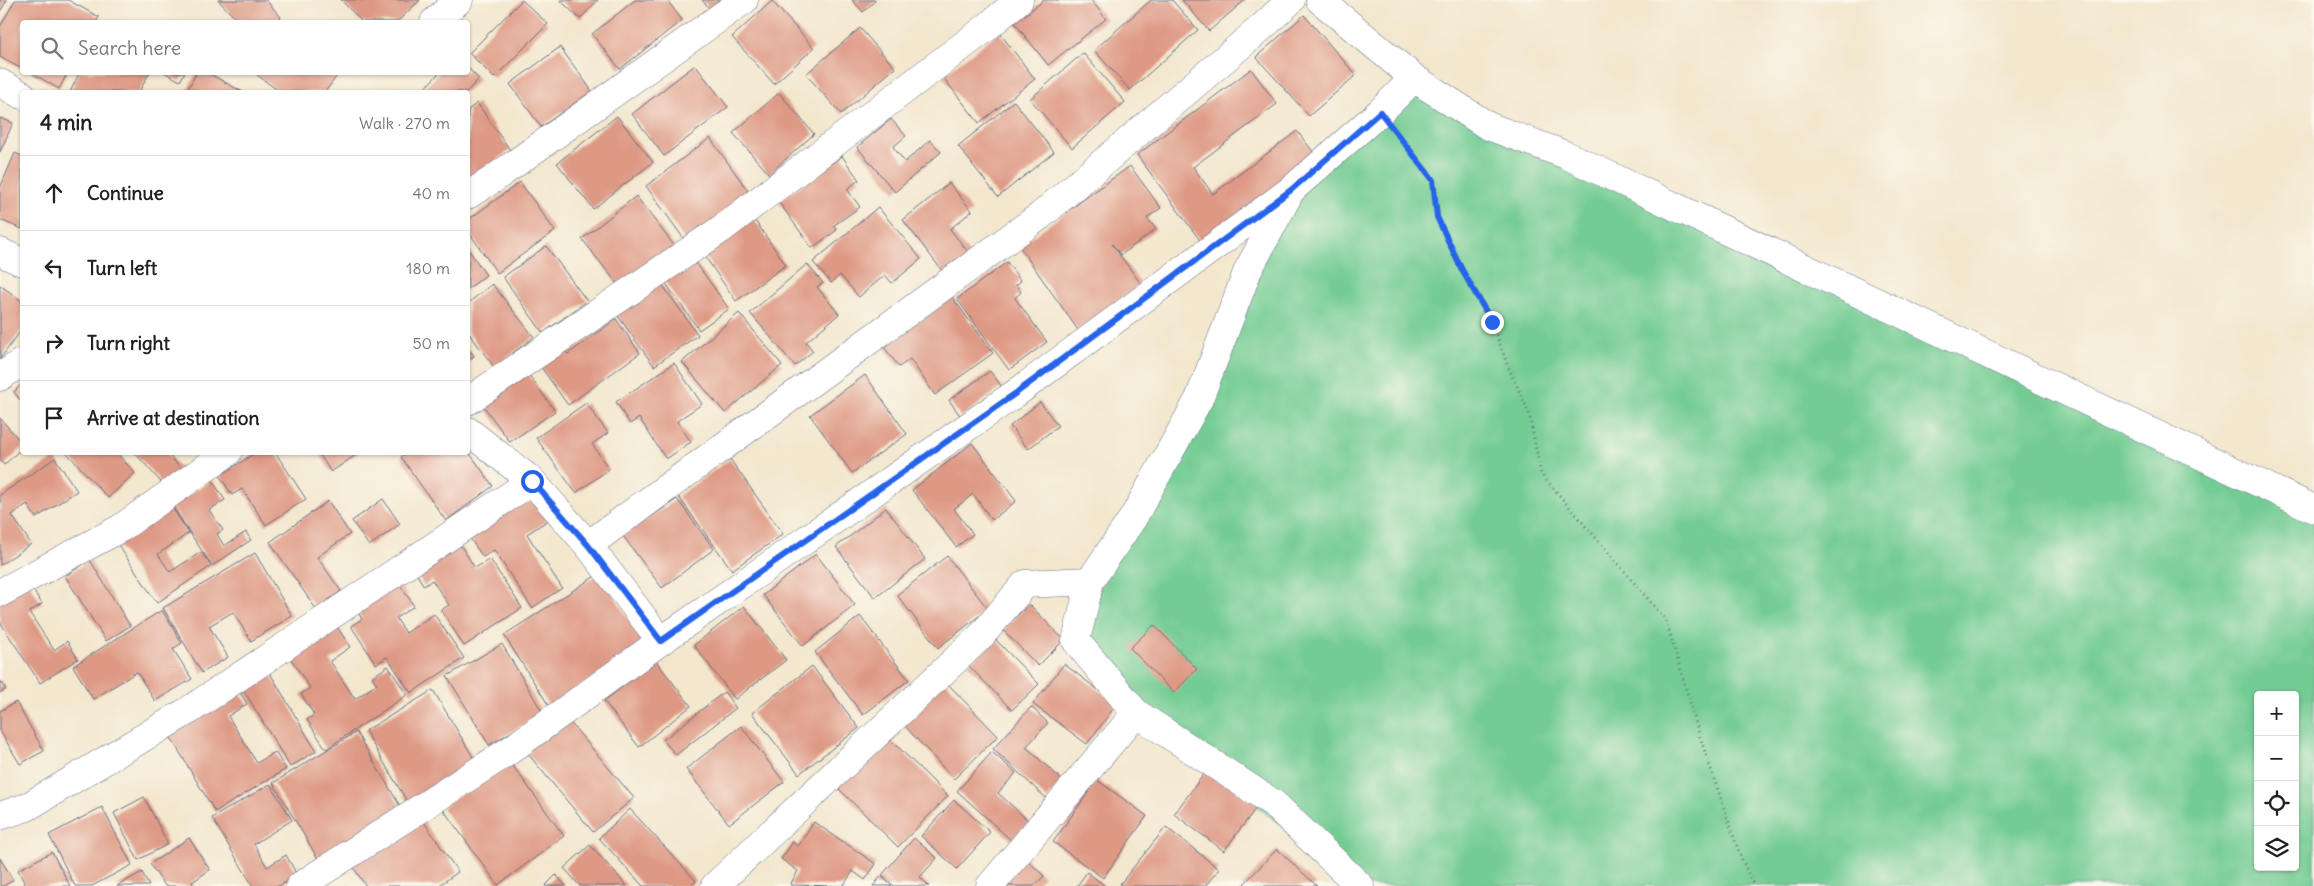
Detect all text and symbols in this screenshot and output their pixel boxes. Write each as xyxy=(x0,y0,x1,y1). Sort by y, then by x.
search box xyxy=(20,20,470,75)
icon: search xyxy=(38,34,66,62)
text: Search here xyxy=(78,36,181,60)
text: 4 min xyxy=(40,109,92,136)
text: Walk · 270 m xyxy=(359,113,450,133)
icon: ahead xyxy=(40,179,68,207)
text: Continue xyxy=(87,181,164,205)
text: 40 m xyxy=(412,183,450,203)
icon: left xyxy=(40,254,68,282)
text: Turn left xyxy=(87,256,157,280)
text: 180 m xyxy=(406,258,450,278)
route end xyxy=(1481,311,1504,334)
icon: right xyxy=(40,329,68,357)
text: Turn right xyxy=(87,331,170,355)
text: 50 m xyxy=(412,333,450,353)
icon: arrive xyxy=(40,404,68,432)
text: Arrive at destination xyxy=(87,406,260,430)
route start xyxy=(521,470,544,493)
map controls xyxy=(2254,691,2299,871)
button: + xyxy=(2254,691,2299,736)
button: − xyxy=(2254,736,2299,781)
button: locate xyxy=(2254,781,2299,826)
button: layers xyxy=(2254,826,2299,871)

